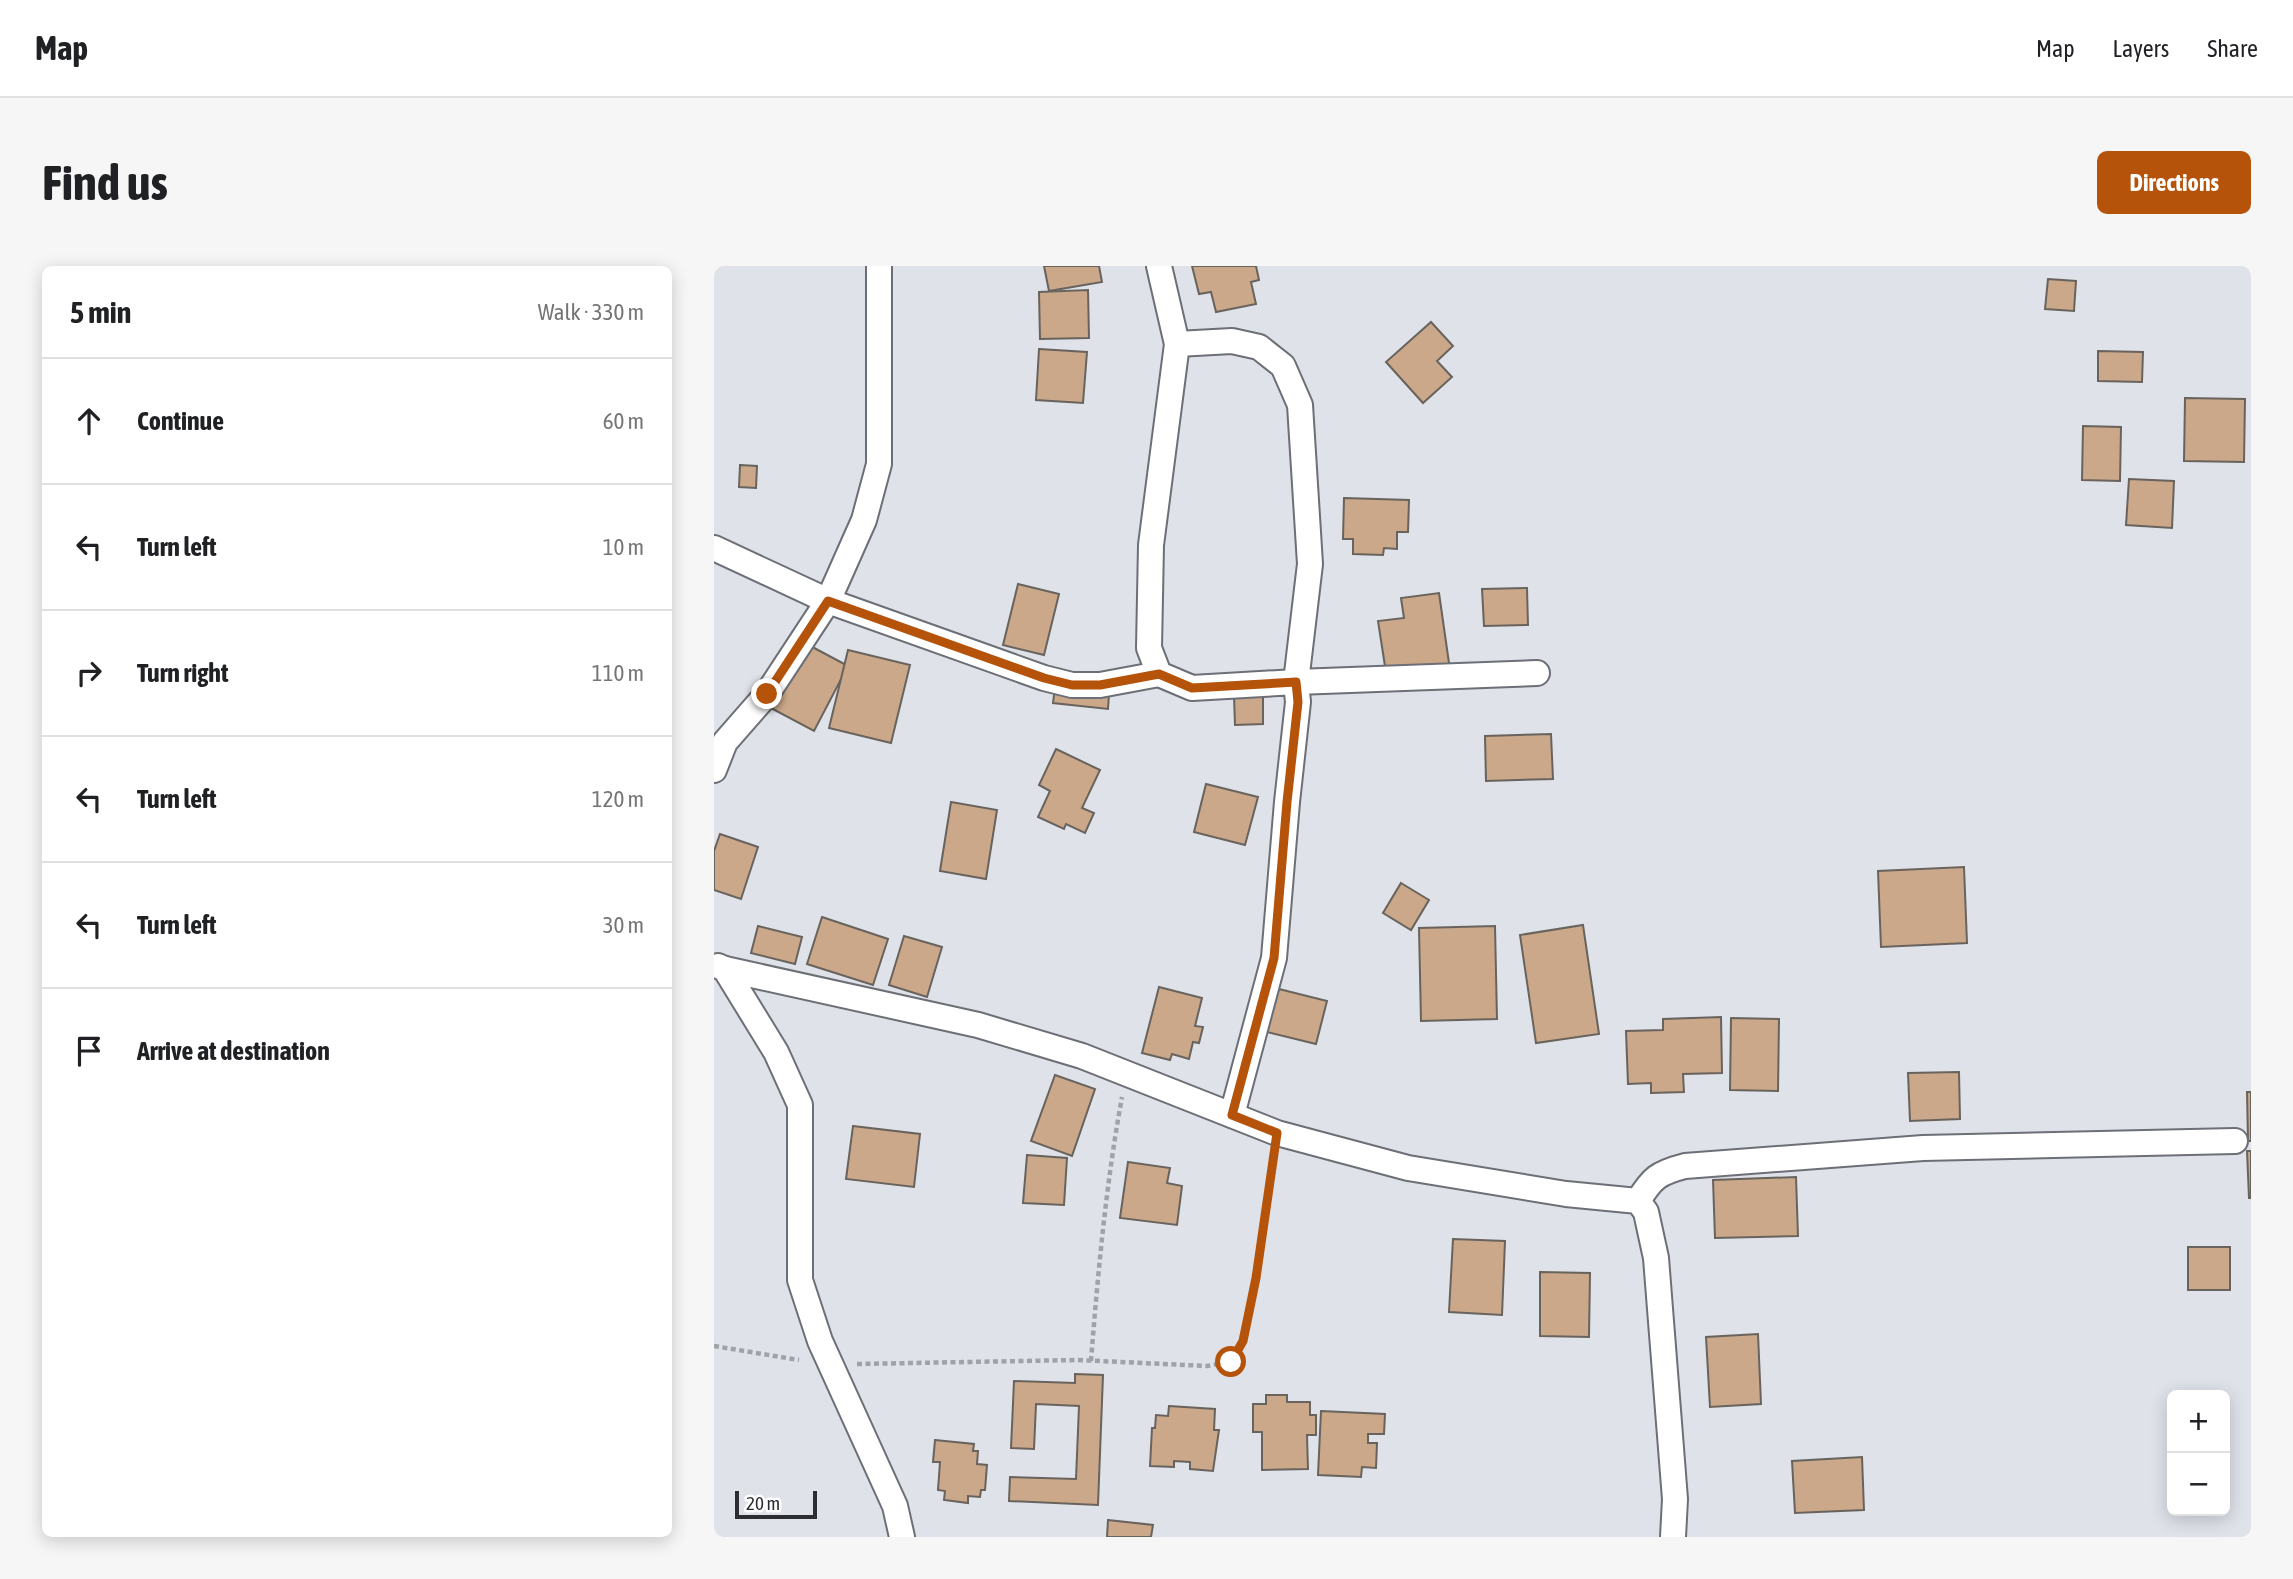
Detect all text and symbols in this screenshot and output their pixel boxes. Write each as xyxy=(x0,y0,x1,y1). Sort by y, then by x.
text: Map xyxy=(35,29,88,67)
text: Map xyxy=(2036,35,2075,62)
text: Layers xyxy=(2113,35,2169,62)
text: Share xyxy=(2207,35,2258,62)
button: Directions xyxy=(2097,151,2251,214)
text: Find us xyxy=(42,154,168,210)
text: 5 min xyxy=(70,295,131,329)
text: Walk · 330 m xyxy=(538,299,644,325)
icon: ahead xyxy=(70,402,108,440)
text: Continue xyxy=(137,406,224,436)
text: 60 m xyxy=(603,408,644,434)
icon: left xyxy=(70,528,108,566)
text: Turn left xyxy=(137,532,217,562)
text: 10 m xyxy=(603,534,644,560)
icon: right xyxy=(70,654,108,692)
text: Turn right xyxy=(137,658,228,688)
text: 110 m xyxy=(592,660,644,686)
route end xyxy=(751,678,782,709)
icon: left xyxy=(70,780,108,818)
text: Turn left xyxy=(137,784,217,814)
text: 120 m xyxy=(592,786,644,812)
icon: left xyxy=(70,906,108,944)
text: Turn left xyxy=(137,910,217,940)
text: 30 m xyxy=(603,912,644,938)
icon: arrive xyxy=(70,1032,108,1070)
text: Arrive at destination xyxy=(137,1036,330,1066)
route start xyxy=(1215,1346,1246,1377)
map controls xyxy=(2167,1390,2230,1516)
button: + xyxy=(2167,1390,2230,1453)
button: − xyxy=(2167,1453,2230,1516)
scale bar xyxy=(735,1488,817,1520)
text: 20 m xyxy=(746,1492,780,1514)

